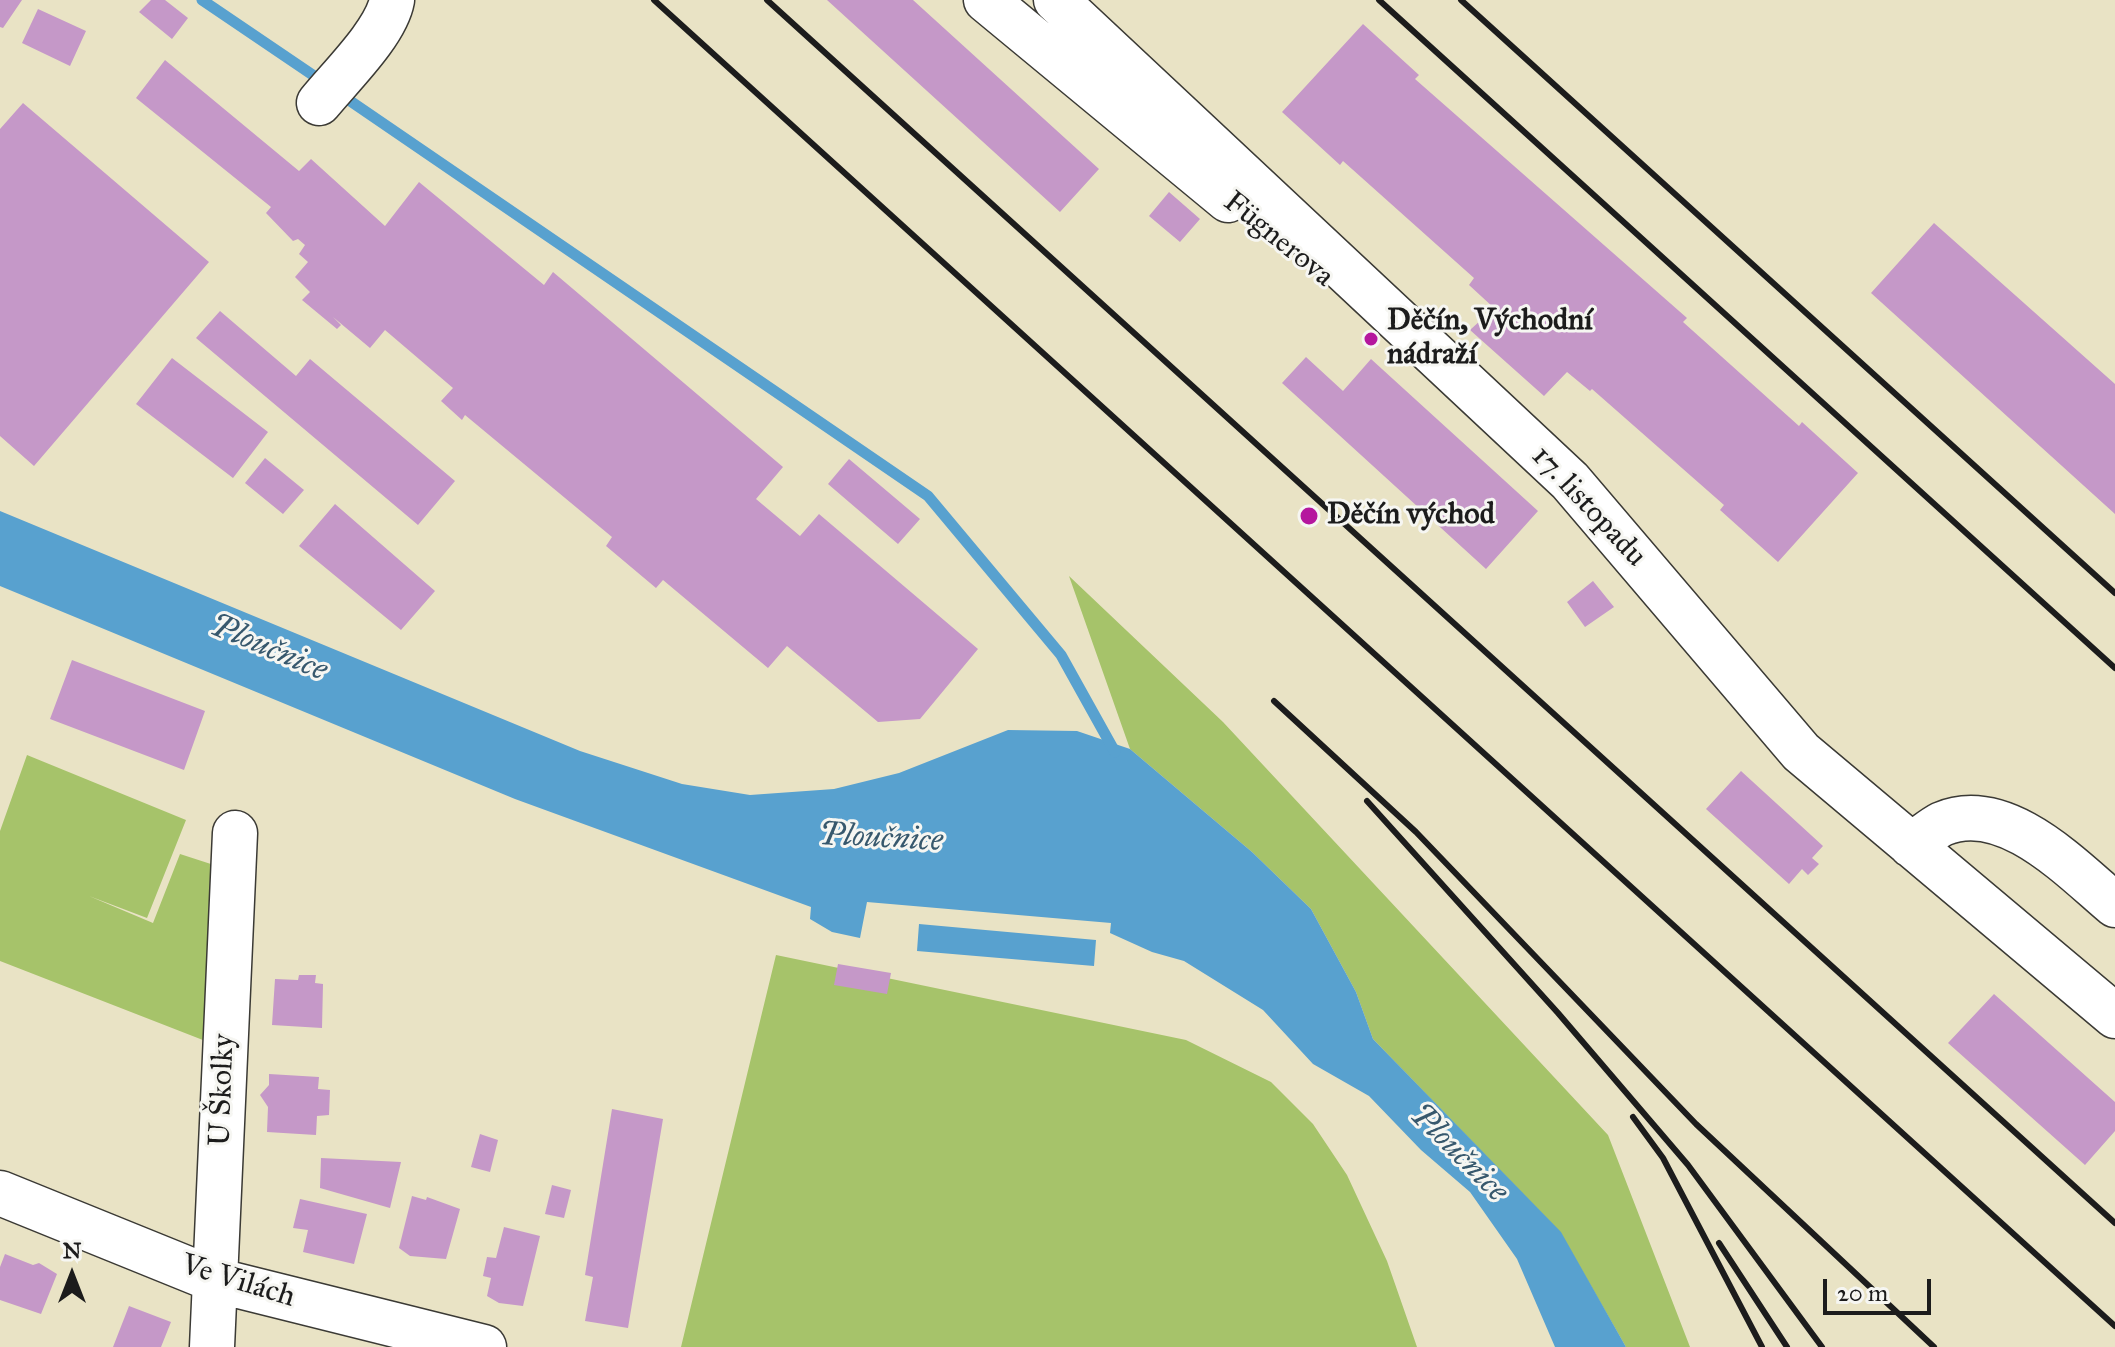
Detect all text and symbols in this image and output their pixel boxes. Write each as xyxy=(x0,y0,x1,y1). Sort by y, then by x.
street label: Fügnerova xyxy=(1216,185,1340,295)
place label: Děčín, Východní nádraží xyxy=(1387,304,1593,374)
marker: Děčín, Východní nádraží xyxy=(1362,330,1380,348)
street label: 17. listopadu xyxy=(1523,439,1653,575)
place label: Děčín východ xyxy=(1327,498,1495,534)
marker: Děčín východ xyxy=(1298,505,1320,527)
water label: Ploučnice xyxy=(204,607,332,691)
water label: Ploučnice xyxy=(819,817,943,861)
street label: U Školky xyxy=(203,1033,243,1147)
water label: Ploučnice xyxy=(1401,1097,1515,1211)
north arrow xyxy=(32,1235,112,1315)
text: N xyxy=(63,1237,81,1264)
street label: Ve Vilách xyxy=(177,1248,299,1316)
scale bar xyxy=(1827,1263,1935,1313)
text: 20 m xyxy=(1837,1278,1888,1308)

